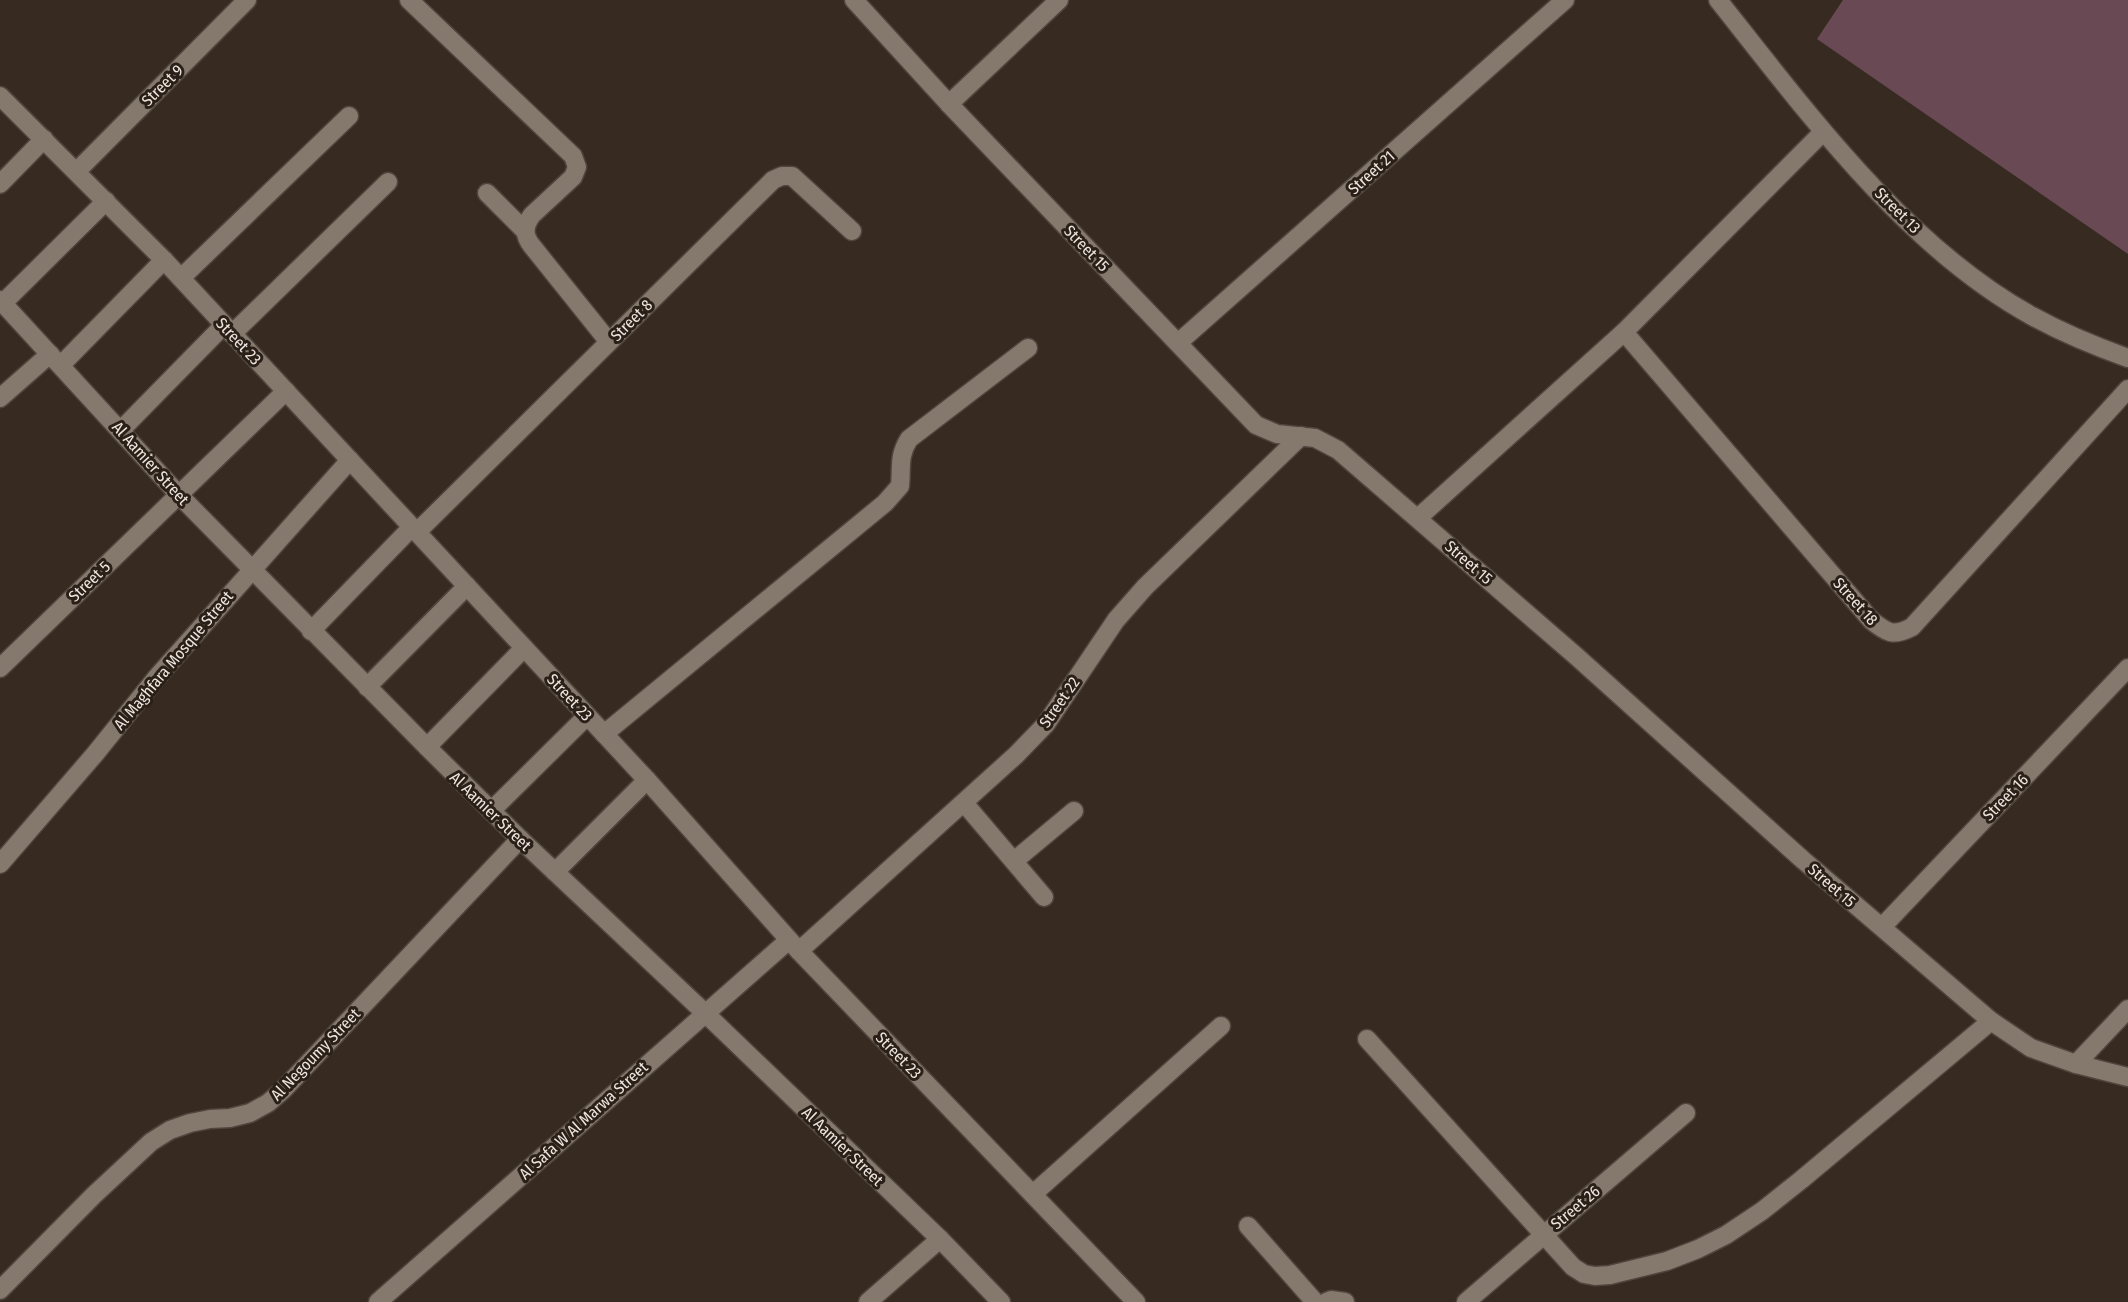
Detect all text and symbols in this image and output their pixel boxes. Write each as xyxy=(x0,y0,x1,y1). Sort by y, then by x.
street label: Street 9 xyxy=(138,60,187,110)
street label: Street 21 xyxy=(1344,147,1399,198)
street label: Street 13 xyxy=(1871,184,1924,237)
street label: Street 15 xyxy=(1060,221,1113,275)
street label: Street 8 xyxy=(607,296,656,345)
street label: Street 23 xyxy=(212,314,265,369)
street label: Al Aamier Street xyxy=(108,418,194,509)
street label: Street 15 xyxy=(1441,537,1496,588)
street label: Street 5 xyxy=(65,557,114,606)
street label: Street 18 xyxy=(1829,574,1882,629)
street label: Al Maghfara Mosque Street xyxy=(110,587,237,733)
street label: Street 23 xyxy=(543,670,596,725)
street label: Street 22 xyxy=(1035,673,1084,731)
street label: Al Aamier Street xyxy=(446,768,536,855)
street label: Street 16 xyxy=(1979,770,2032,825)
street label: Street 15 xyxy=(1804,860,1859,911)
street label: Al Negoumy Street xyxy=(267,1004,365,1104)
street label: Street 23 xyxy=(872,1028,925,1083)
street label: Al Safa W Al Marwa Street xyxy=(515,1057,652,1183)
street label: Al Aamier Street xyxy=(798,1103,888,1190)
street label: Street 26 xyxy=(1547,1181,1604,1233)

